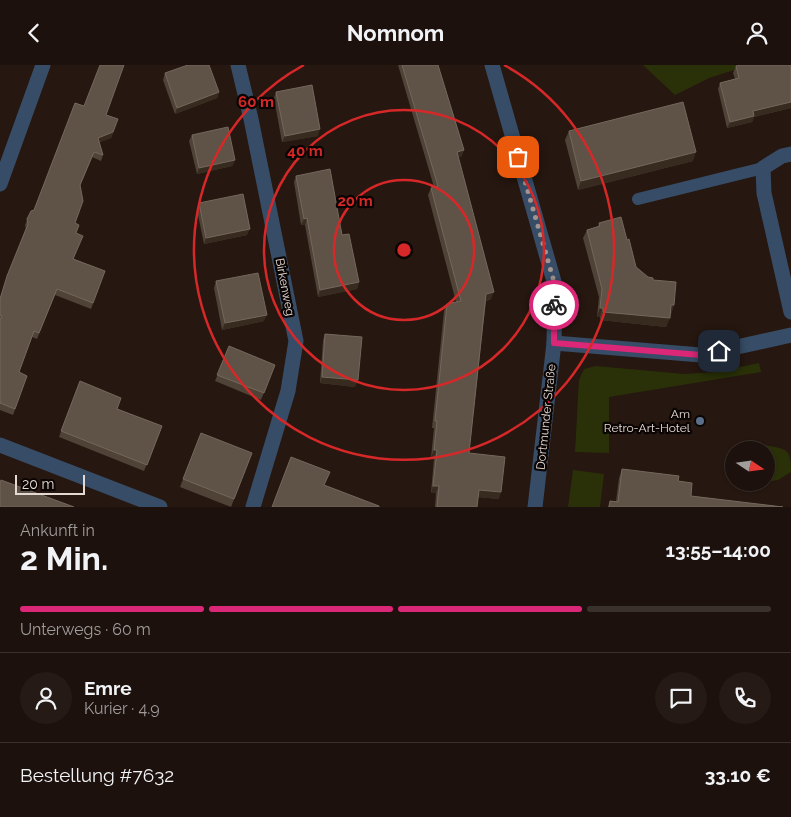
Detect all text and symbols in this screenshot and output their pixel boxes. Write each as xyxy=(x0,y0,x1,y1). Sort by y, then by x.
icon: back xyxy=(20,19,48,47)
icon: person xyxy=(743,19,771,47)
text: Nomnom xyxy=(347,20,444,46)
text: 60 m xyxy=(238,93,274,111)
pin xyxy=(497,136,539,178)
text: 40 m xyxy=(287,142,323,160)
icon: bag xyxy=(504,143,532,171)
text: 20 m xyxy=(337,192,373,210)
centre of rings xyxy=(395,241,413,259)
street label: Birkenweg xyxy=(273,257,297,317)
courier xyxy=(529,280,579,330)
icon: bike xyxy=(540,291,568,319)
pin xyxy=(698,330,740,372)
icon: home xyxy=(705,337,733,365)
street label: Dortmunder Straße xyxy=(533,363,559,471)
place label: Am Retro-Art-Hotel xyxy=(604,407,691,435)
marker: Am Retro-Art-Hotel xyxy=(694,415,706,427)
north arrow xyxy=(725,441,775,491)
map controls xyxy=(725,441,775,491)
scale bar xyxy=(15,472,85,495)
text: 20 m xyxy=(22,476,54,492)
text: Ankunft in xyxy=(20,521,95,540)
text: 13:55–14:00 xyxy=(666,539,771,561)
text: 2 Min. xyxy=(20,540,108,577)
text: Unterwegs · 60 m xyxy=(20,620,151,639)
button: person xyxy=(20,672,72,724)
button: chat xyxy=(655,672,707,724)
button: phone xyxy=(719,672,771,724)
text: Emre xyxy=(84,677,132,699)
text: Kurier · 4.9 xyxy=(84,699,160,718)
text: Bestellung #7632 xyxy=(20,764,174,786)
text: 33.10 € xyxy=(705,764,771,786)

